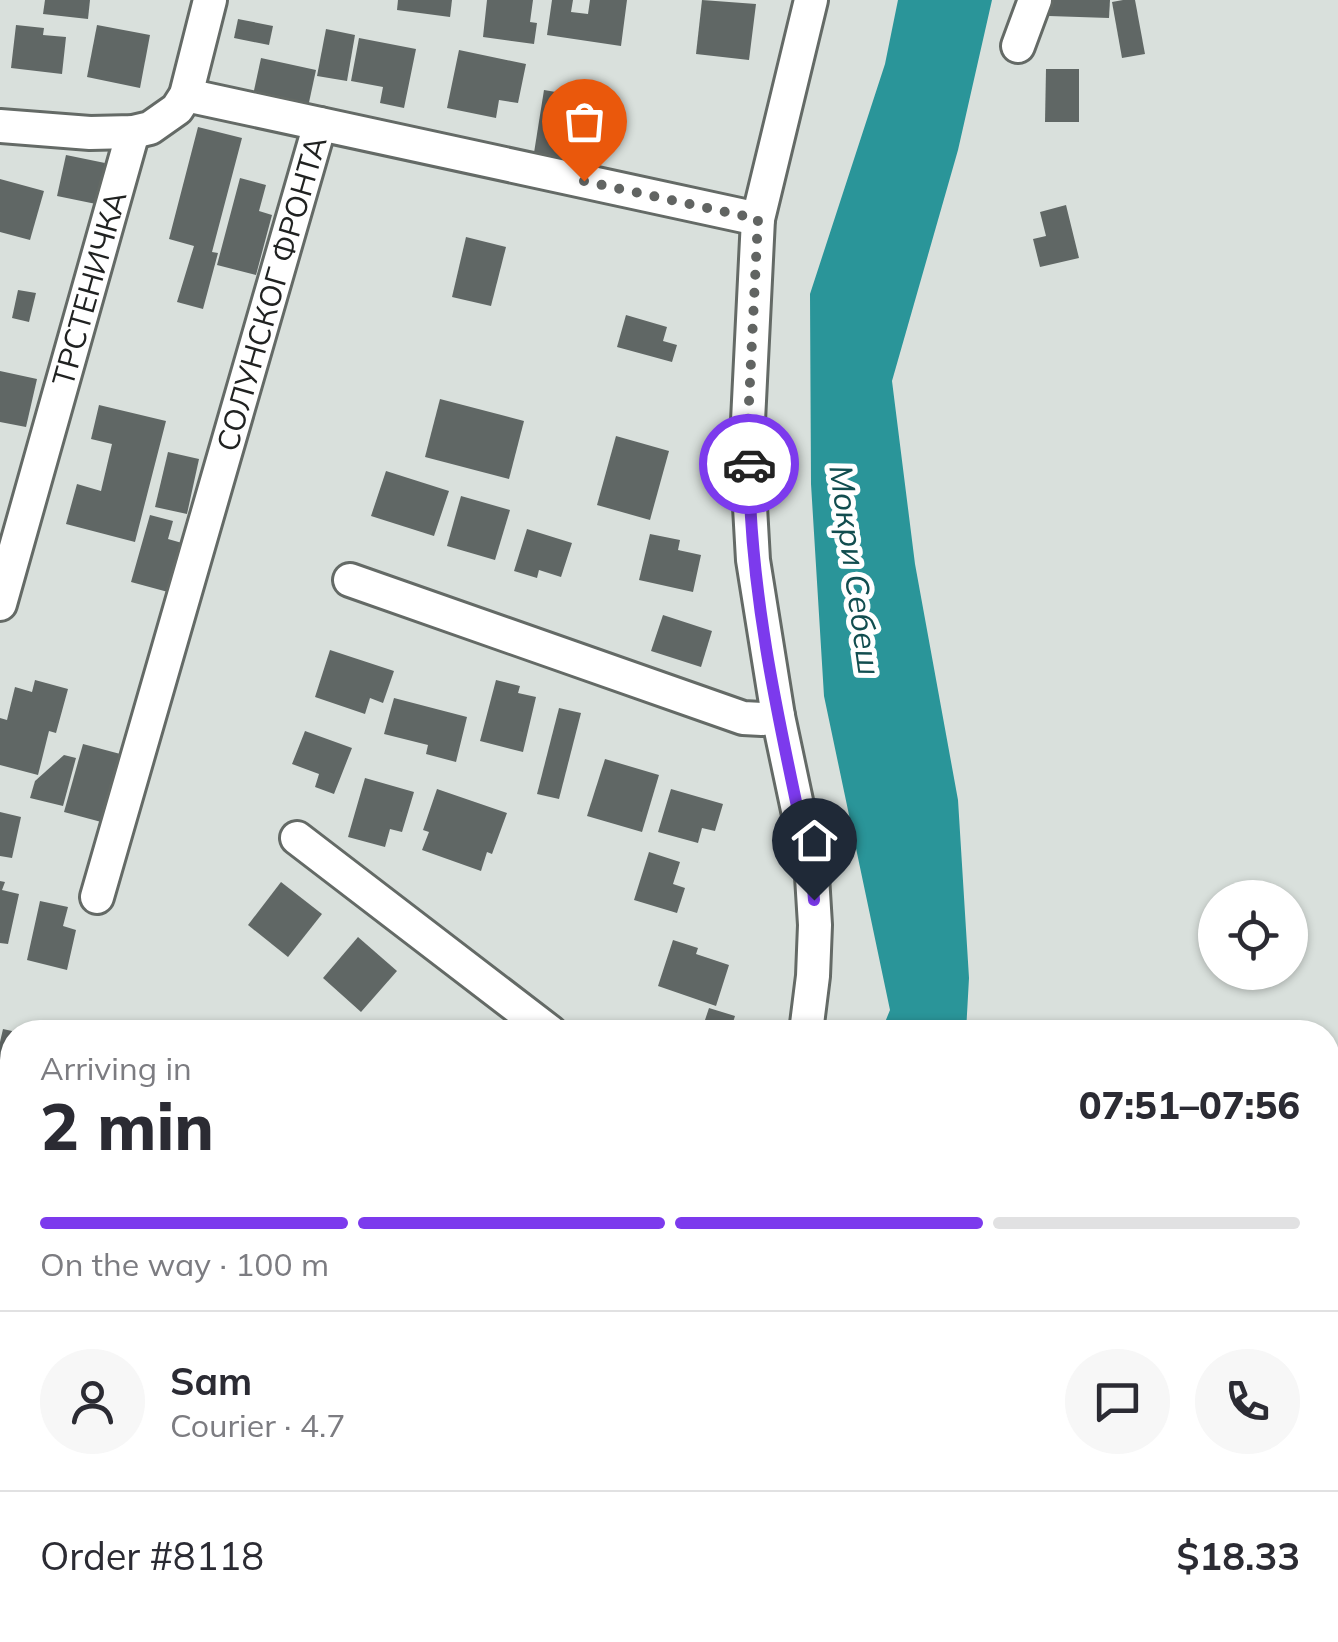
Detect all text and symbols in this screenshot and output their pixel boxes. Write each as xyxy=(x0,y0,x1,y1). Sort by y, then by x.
pin xyxy=(542,79,627,182)
icon: bag xyxy=(557,94,612,149)
street label: СОЛУНСКОГ ФРОНТА xyxy=(208,132,335,455)
street label: ТРСТЕНИЧКА xyxy=(43,187,134,390)
courier xyxy=(699,414,799,514)
icon: car xyxy=(722,437,777,492)
water label: Мокри Себеш xyxy=(821,462,891,678)
pin xyxy=(772,798,857,901)
icon: home xyxy=(787,813,842,868)
map controls xyxy=(1198,880,1308,990)
button: locate xyxy=(1198,880,1308,990)
text: Arriving in xyxy=(40,1048,192,1088)
text: 07:51–07:56 xyxy=(1079,1081,1300,1129)
text: 2 min xyxy=(40,1085,214,1166)
text: On the way · 100 m xyxy=(40,1244,329,1284)
button: person xyxy=(40,1349,145,1454)
button: chat xyxy=(1065,1349,1170,1454)
button: phone xyxy=(1195,1349,1300,1454)
text: Sam xyxy=(170,1357,252,1405)
text: Courier · 4.7 xyxy=(170,1405,346,1445)
text: Order #8118 xyxy=(40,1532,264,1580)
text: $18.33 xyxy=(1177,1532,1300,1580)

